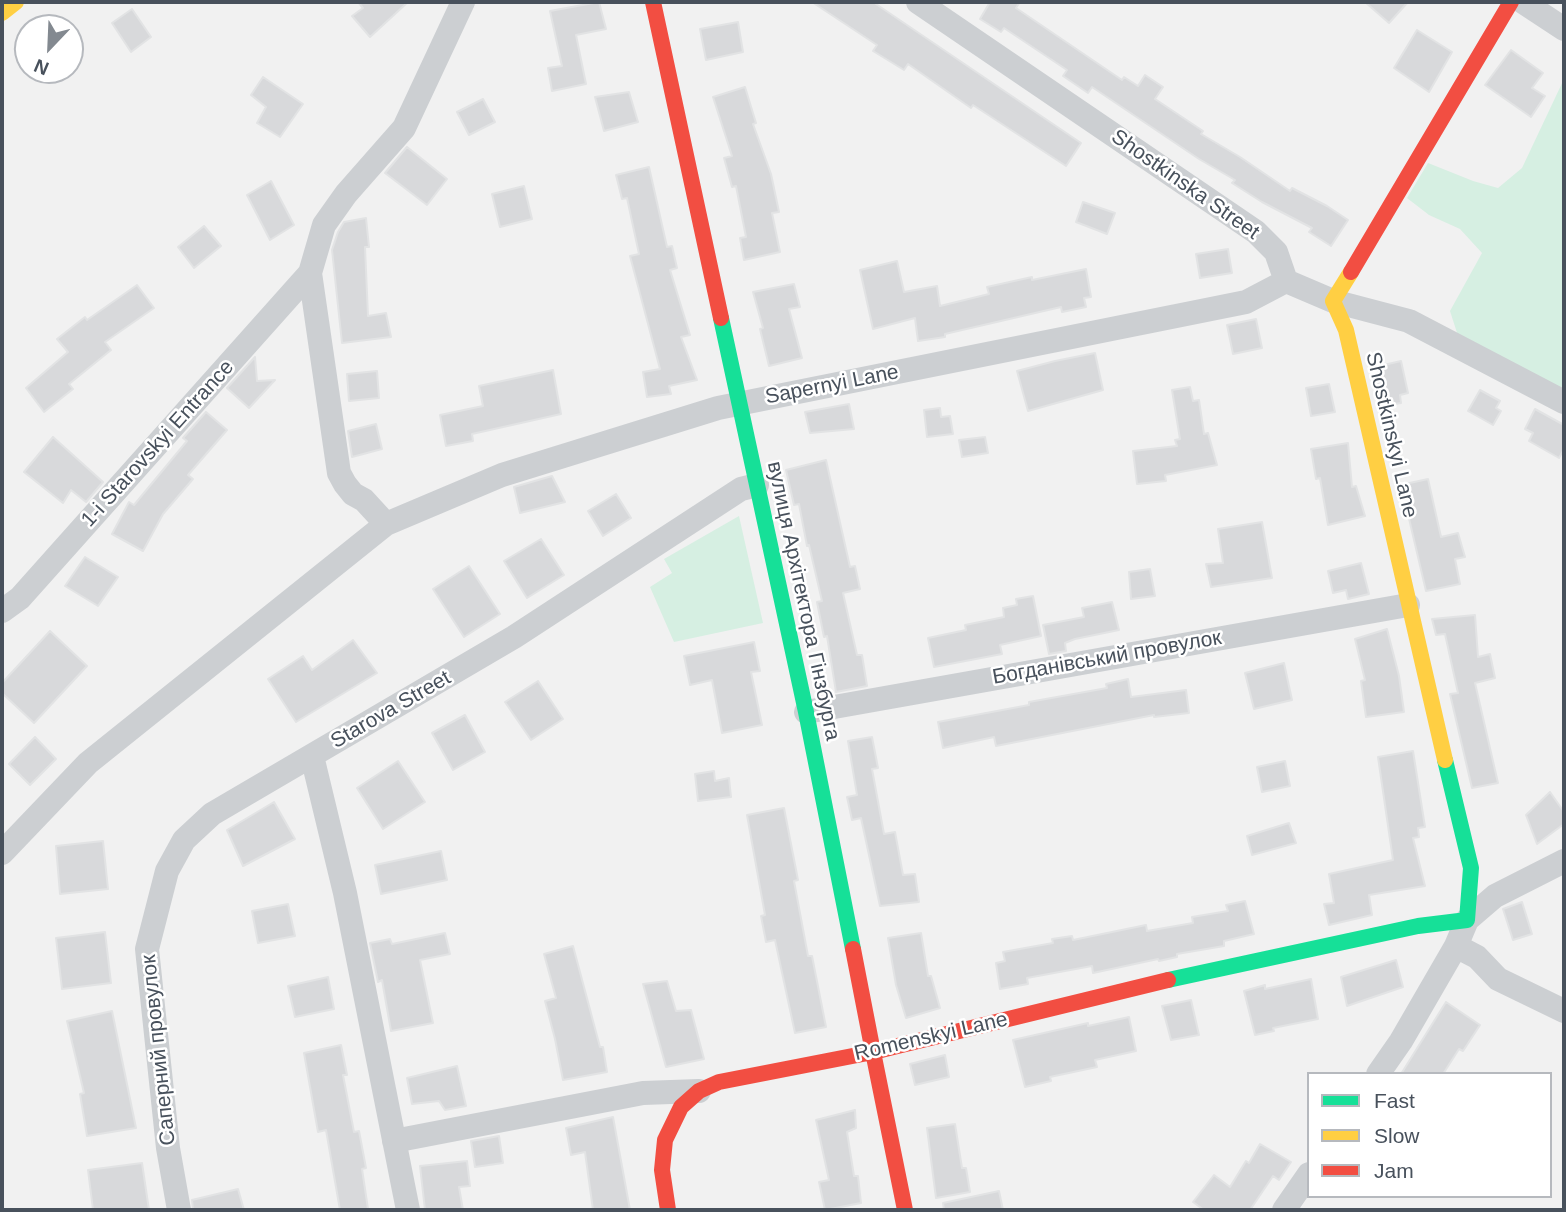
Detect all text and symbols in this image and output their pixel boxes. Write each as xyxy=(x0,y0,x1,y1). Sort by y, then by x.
north arrow xyxy=(14,14,84,84)
text: N xyxy=(31,55,52,79)
street label: Shostkinska Street xyxy=(1106,124,1264,246)
street label: Shostkinskyi Lane xyxy=(1360,350,1422,520)
street label: 1-i Starovskyi Entrance xyxy=(76,355,240,533)
street label: Sapernyi Lane xyxy=(763,360,901,410)
street label: вулиця Архітектора Гінзбурга xyxy=(761,459,845,743)
street label: Богданівський провулок xyxy=(991,625,1223,691)
street label: Starova Street xyxy=(327,666,455,754)
street label: Саперний провулок xyxy=(136,953,182,1147)
street label: Romenskyi Lane xyxy=(852,1007,1010,1067)
legend xyxy=(1307,1072,1552,1198)
text: Fast xyxy=(1374,1089,1415,1112)
text: Slow xyxy=(1374,1124,1420,1147)
text: Jam xyxy=(1374,1159,1414,1182)

